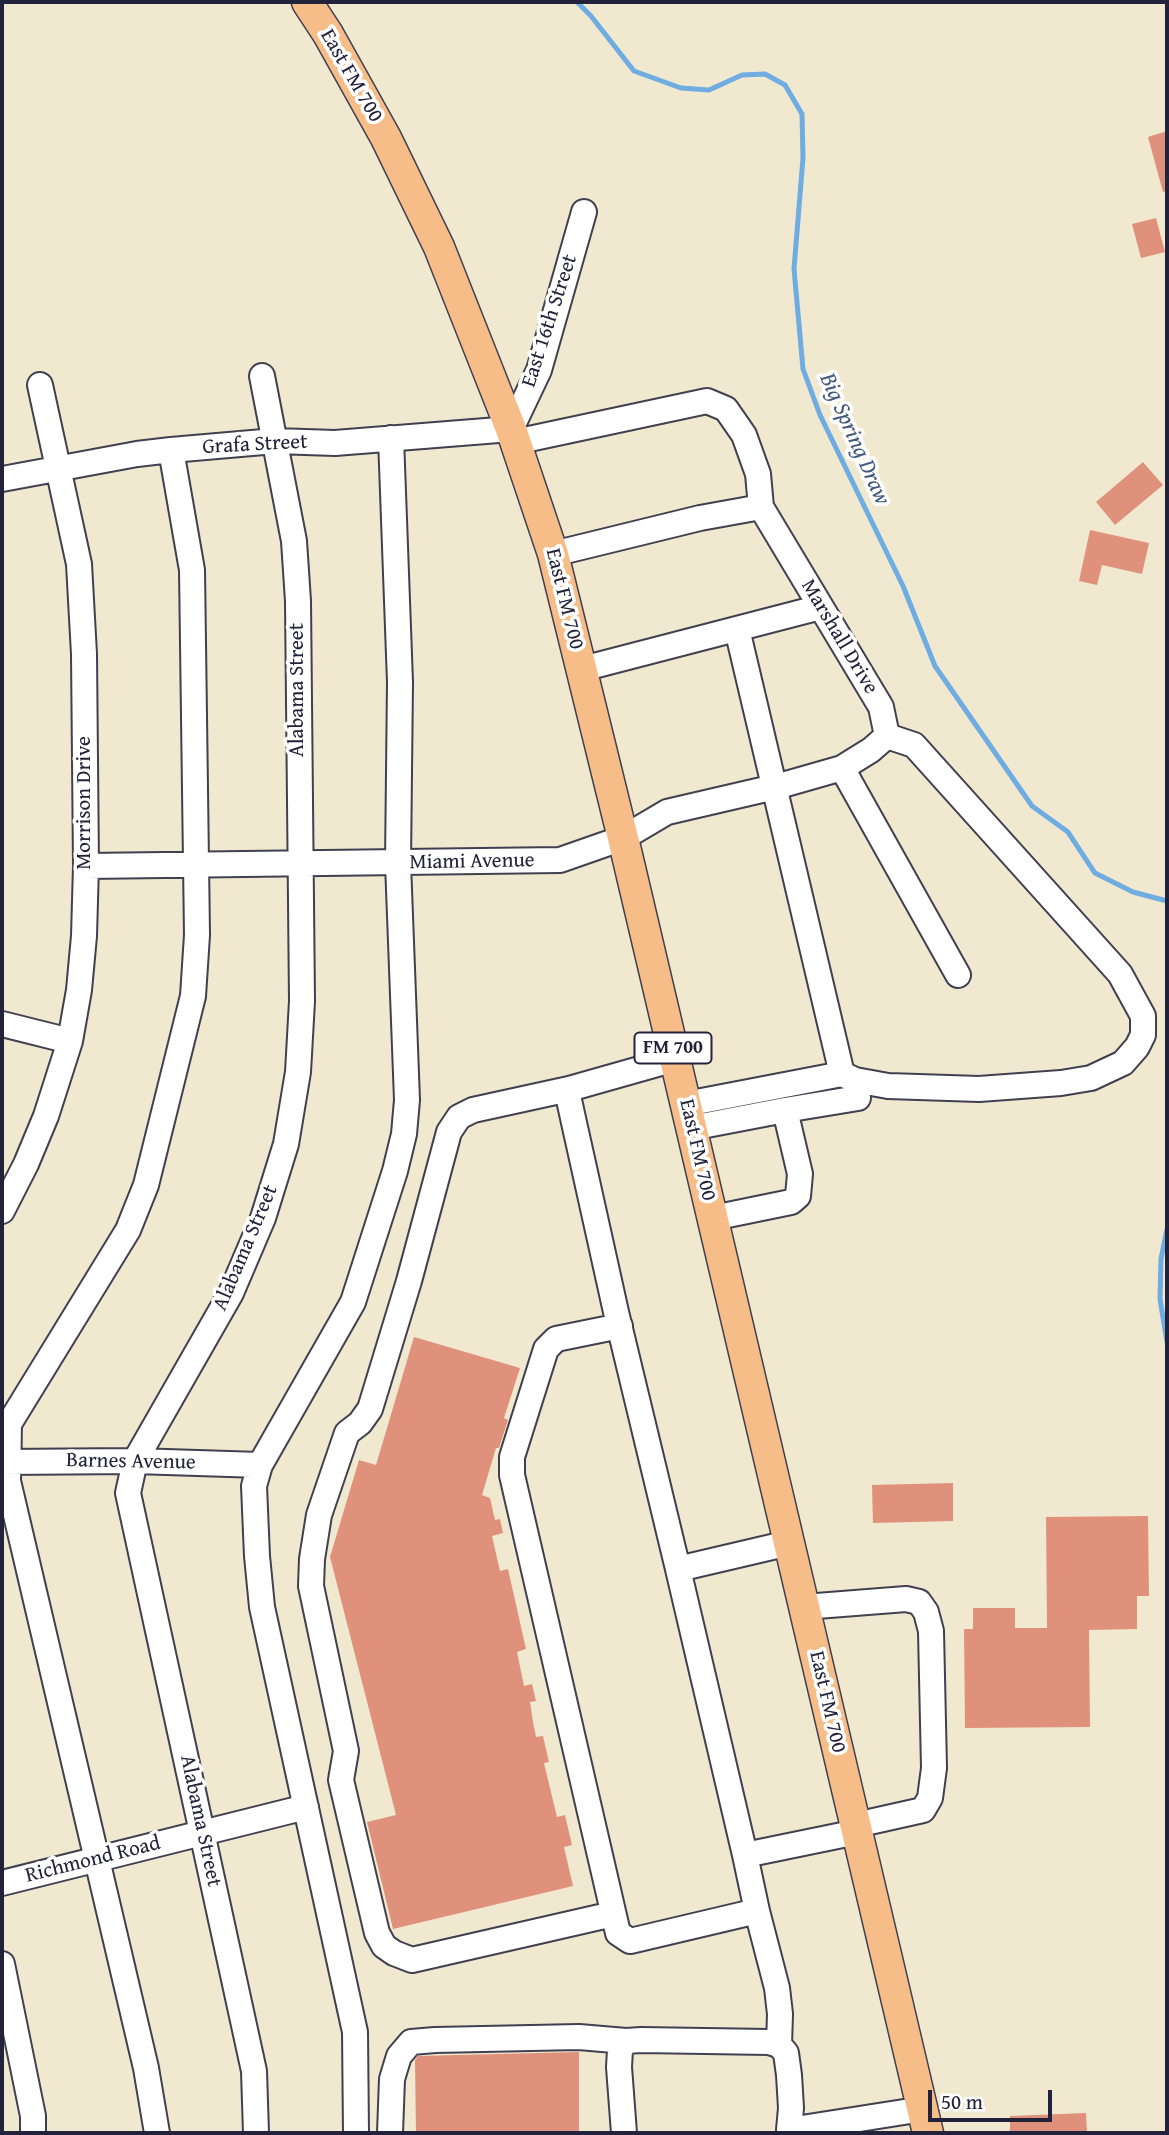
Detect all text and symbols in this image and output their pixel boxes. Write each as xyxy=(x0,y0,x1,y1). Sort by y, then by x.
street label: East FM 700 xyxy=(314,25,388,127)
street label: East 16th Street xyxy=(517,251,583,391)
water label: Big Spring Draw xyxy=(813,369,895,509)
street label: Grafa Street xyxy=(202,430,308,460)
street label: East FM 700 xyxy=(539,546,589,652)
street label: Marshall Drive xyxy=(795,575,883,699)
street label: Alabama Street xyxy=(285,623,311,757)
street label: Morrison Drive xyxy=(72,736,98,870)
street label: Miami Avenue xyxy=(409,848,535,876)
road number: FM 700 xyxy=(634,1032,712,1064)
street label: East FM 700 xyxy=(673,1097,721,1203)
street label: Alabama Street xyxy=(208,1181,284,1315)
street label: Barnes Avenue xyxy=(66,1448,196,1476)
street label: East FM 700 xyxy=(803,1649,851,1755)
street label: Alabama Street xyxy=(174,1753,226,1889)
street label: Richmond Road xyxy=(23,1831,163,1889)
scale bar xyxy=(931,2076,1055,2120)
text: 50 m xyxy=(941,2086,983,2117)

